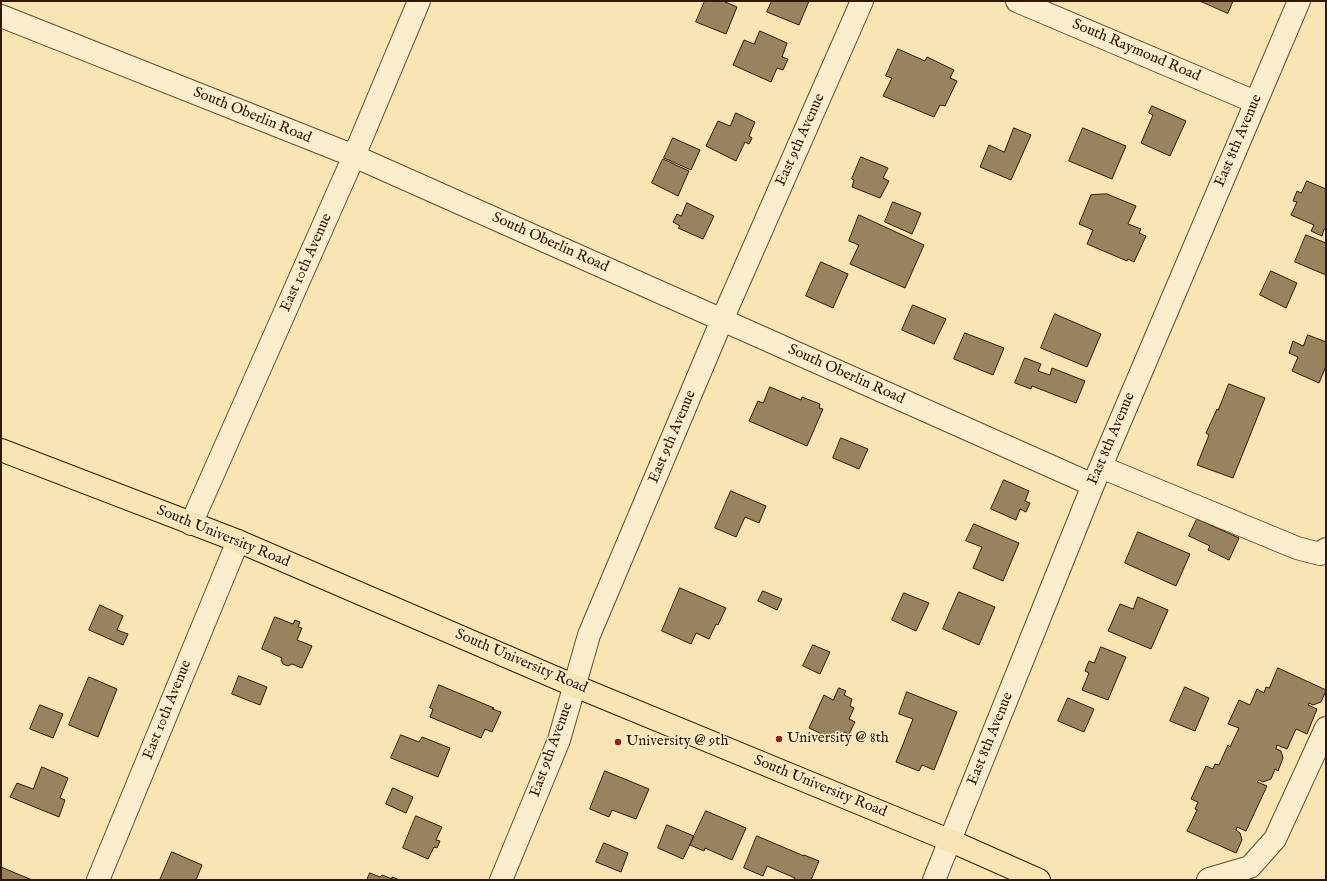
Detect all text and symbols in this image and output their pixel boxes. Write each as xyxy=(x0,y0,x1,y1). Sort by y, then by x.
street label: South Raymond Road xyxy=(1069,16,1203,86)
street label: South Oberlin Road xyxy=(190,84,314,148)
street label: East 9th Avenue xyxy=(773,91,829,189)
street label: East 8th Avenue xyxy=(1211,92,1267,190)
street label: South Oberlin Road xyxy=(489,209,611,277)
street label: East 10th Avenue xyxy=(277,211,337,315)
street label: South Oberlin Road xyxy=(785,341,907,409)
street label: East 9th Avenue xyxy=(645,388,701,486)
street label: East 8th Avenue xyxy=(1084,390,1140,488)
street label: South University Road xyxy=(154,502,292,572)
street label: South University Road xyxy=(452,626,590,698)
street label: East 10th Avenue xyxy=(140,658,196,762)
street label: East 8th Avenue xyxy=(964,690,1018,788)
street label: East 9th Avenue xyxy=(527,700,577,800)
place label: University @ 8th xyxy=(787,730,889,748)
place label: University @ 9th xyxy=(626,733,728,751)
marker: University @ 8th xyxy=(774,734,784,744)
marker: University @ 9th xyxy=(613,737,623,747)
street label: South University Road xyxy=(751,752,889,822)

